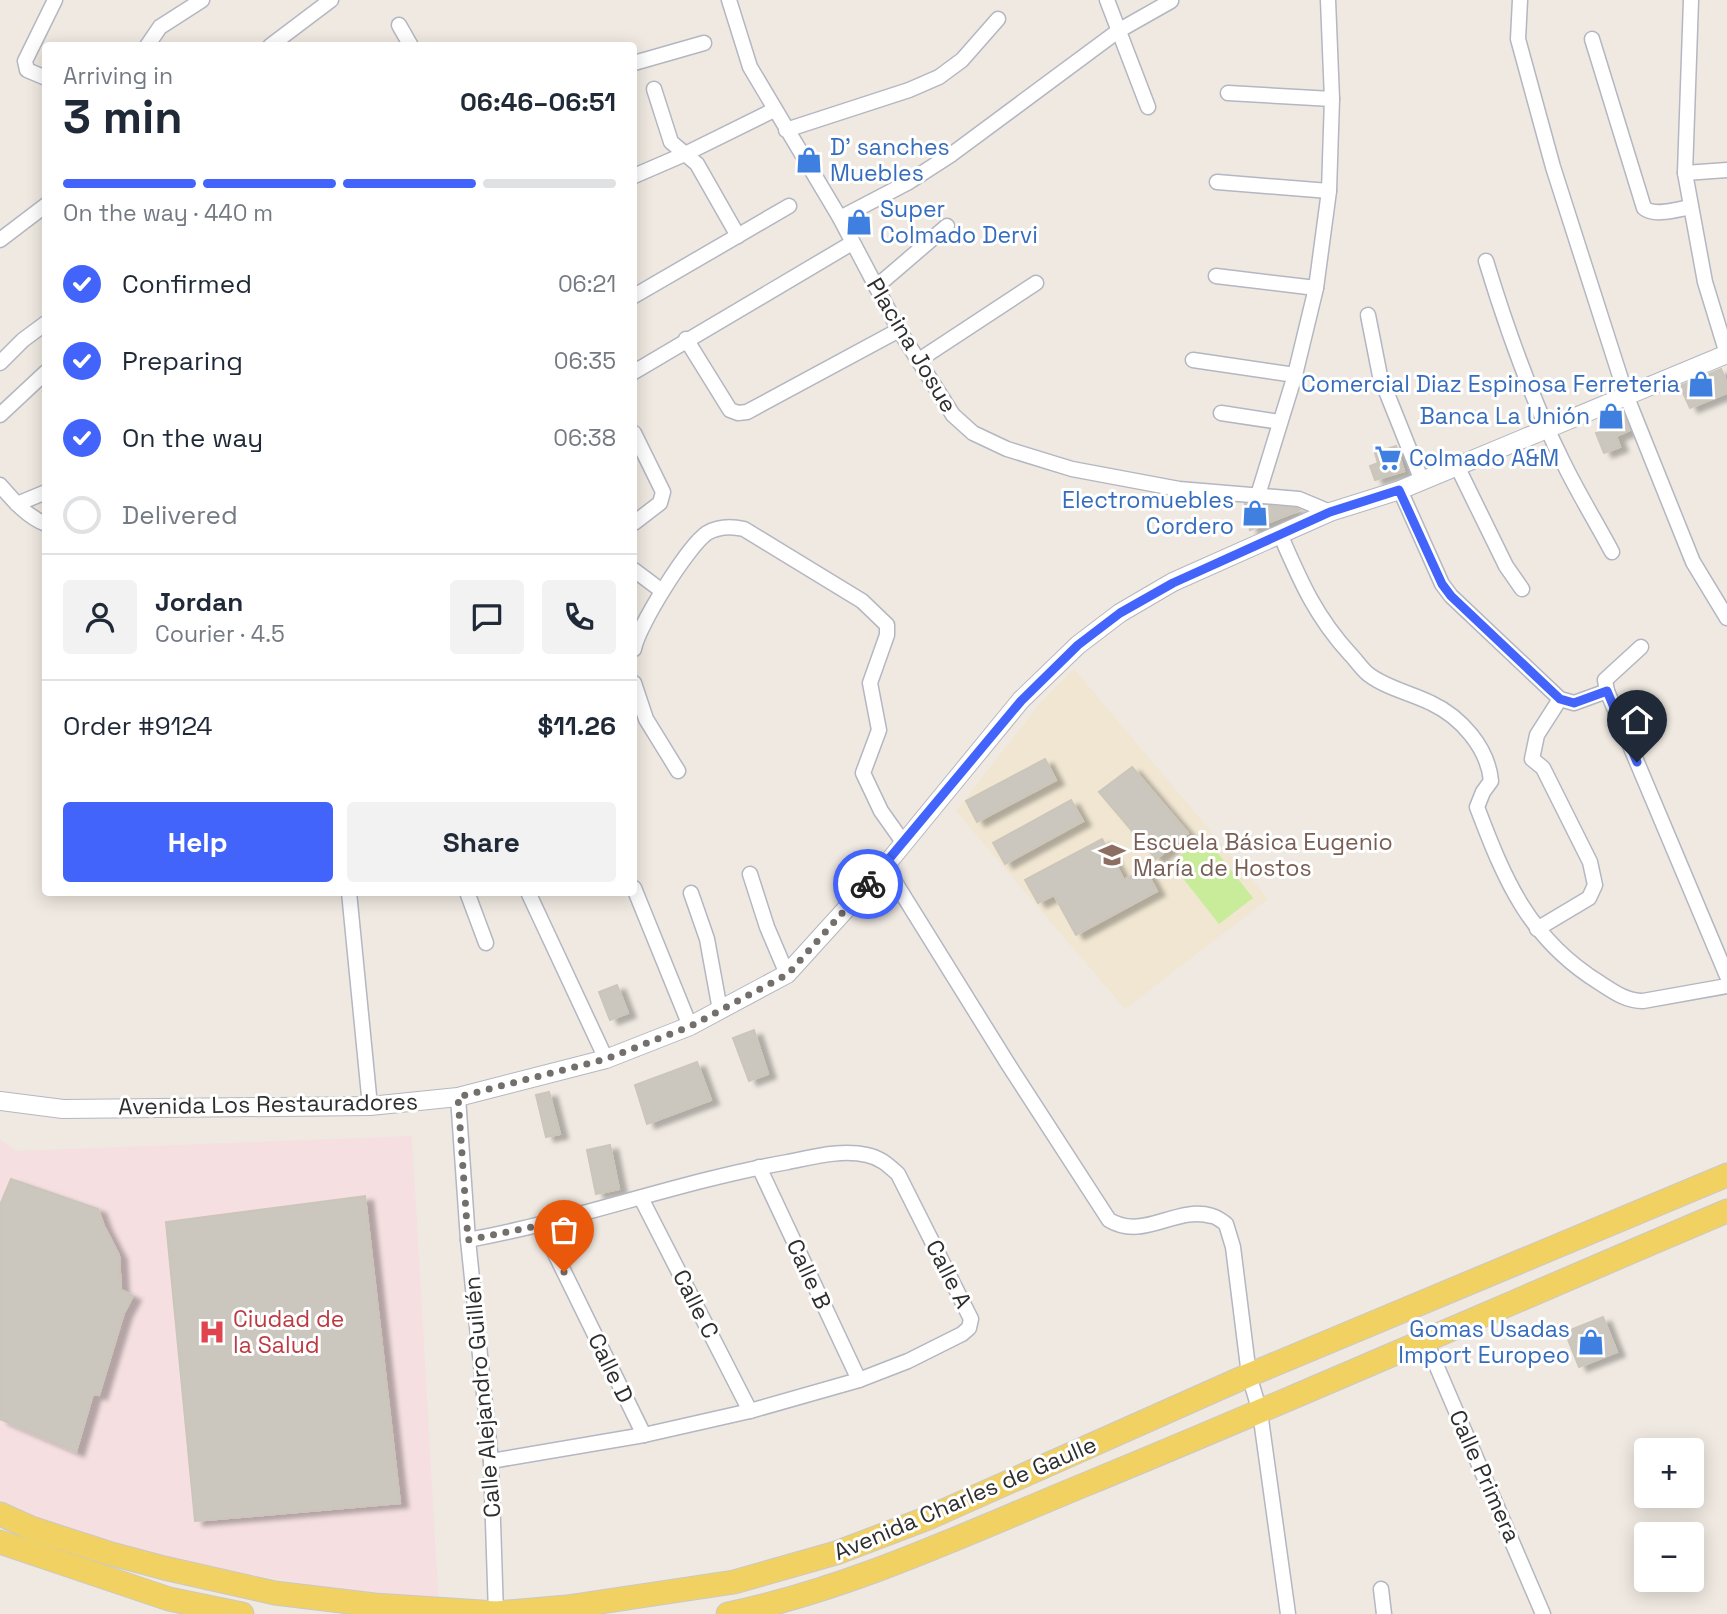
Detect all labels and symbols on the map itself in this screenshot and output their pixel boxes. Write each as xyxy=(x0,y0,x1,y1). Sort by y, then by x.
place label: D’ sanches Muebles xyxy=(830,132,950,188)
shop icon: D’ sanches Muebles xyxy=(794,145,824,175)
place label: Super Colmado Dervi xyxy=(880,194,1038,250)
shop icon: Super Colmado Dervi xyxy=(844,207,874,237)
street label: Placina Josue xyxy=(860,272,964,418)
place label: Comercial Diaz Espinosa Ferreteria xyxy=(1301,369,1680,399)
shop icon: Comercial Diaz Espinosa Ferreteria xyxy=(1686,369,1716,399)
place label: Banca La Unión xyxy=(1420,401,1590,431)
shop icon: Banca La Unión xyxy=(1596,401,1626,431)
supermarket icon: Colmado A&M xyxy=(1373,443,1403,473)
place label: Colmado A&M xyxy=(1409,443,1559,473)
place label: Electromuebles Cordero xyxy=(1062,485,1234,541)
shop icon: Electromuebles Cordero xyxy=(1240,498,1270,528)
pin xyxy=(1607,690,1667,762)
place label: Escuela Básica Eugenio María de Hostos xyxy=(1133,827,1393,883)
school or university icon: Escuela Básica Eugenio María de Hostos xyxy=(1097,840,1127,870)
courier xyxy=(833,849,903,919)
street label: Avenida Los Restauradores xyxy=(118,1086,418,1122)
pin xyxy=(534,1200,594,1272)
street label: Calle B xyxy=(780,1234,838,1314)
street label: Calle A xyxy=(919,1235,979,1313)
street label: Calle C xyxy=(666,1264,726,1344)
street label: Calle Alejandro Guillén xyxy=(456,1275,508,1519)
place label: Ciudad de la Salud xyxy=(233,1304,344,1360)
place label: Gomas Usadas Import Europeo xyxy=(1398,1314,1570,1370)
hospital icon: Ciudad de la Salud xyxy=(197,1317,227,1347)
shop icon: Gomas Usadas Import Europeo xyxy=(1576,1327,1606,1357)
street label: Calle D xyxy=(581,1328,641,1408)
street label: Calle Primera xyxy=(1442,1405,1528,1547)
street label: Avenida Charles de Gaulle xyxy=(829,1429,1101,1567)

